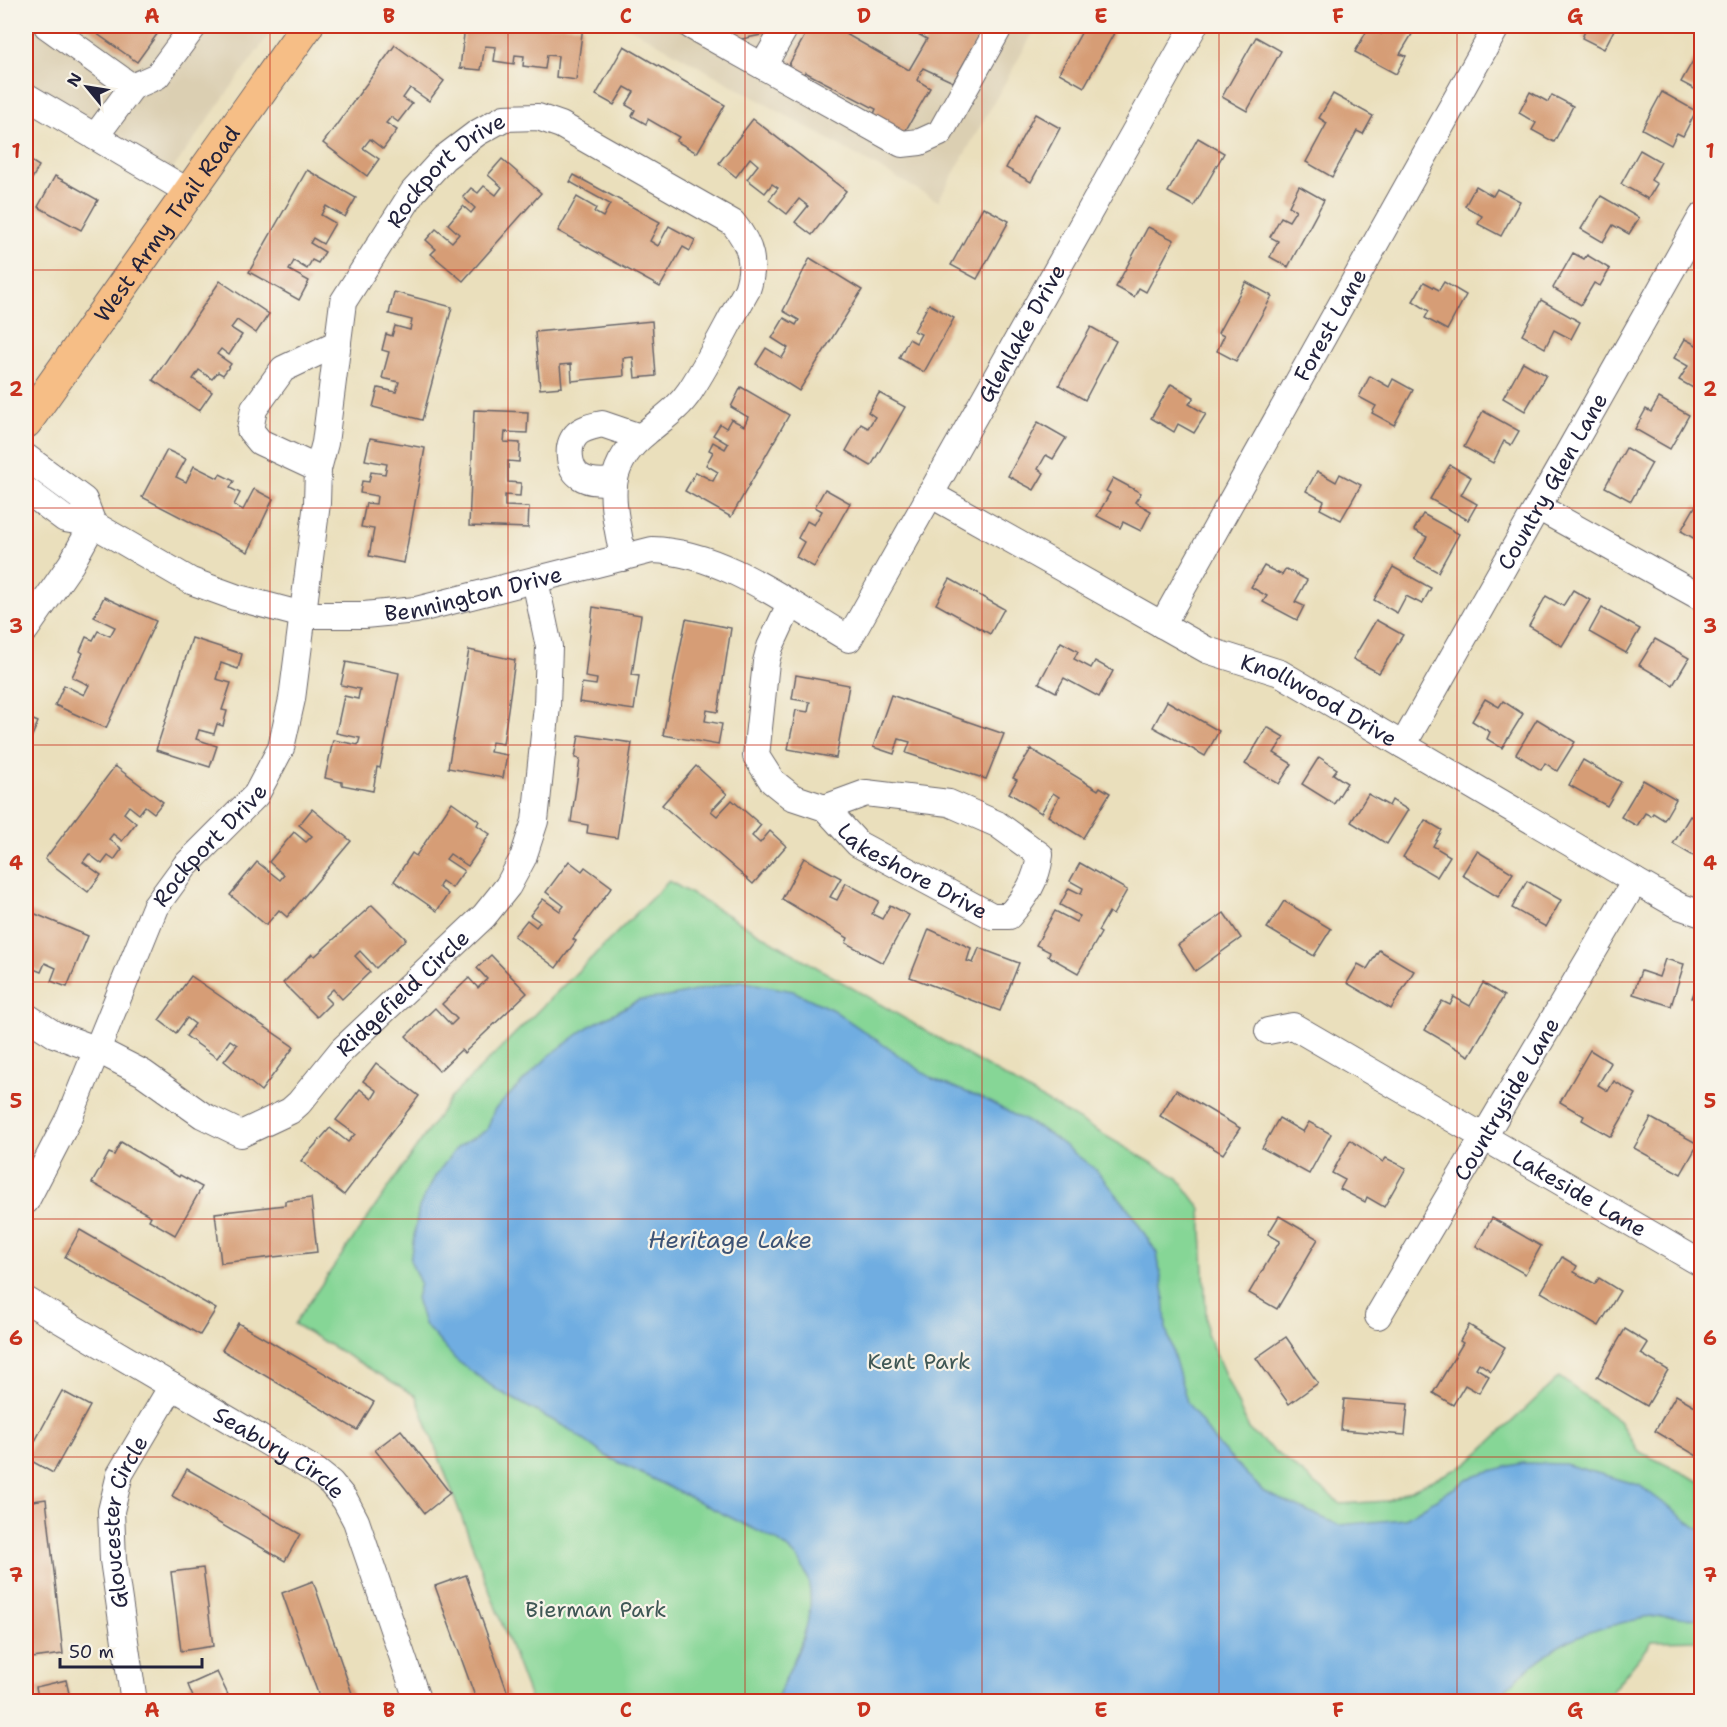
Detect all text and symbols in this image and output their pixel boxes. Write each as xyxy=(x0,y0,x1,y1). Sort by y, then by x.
text: A xyxy=(144,3,160,29)
text: B xyxy=(383,3,395,29)
text: C xyxy=(620,3,632,29)
text: D xyxy=(857,3,871,29)
text: E xyxy=(1094,3,1108,29)
text: F xyxy=(1332,3,1344,29)
text: G xyxy=(1567,3,1583,29)
north arrow xyxy=(57,57,117,117)
text: N xyxy=(62,69,87,90)
street label: Rockport Drive xyxy=(379,106,510,233)
street label: West Army Trail Road xyxy=(87,120,246,328)
text: 1 xyxy=(11,138,21,164)
text: 1 xyxy=(1705,138,1715,164)
street label: Glenlake Drive xyxy=(971,259,1072,408)
street label: Forest Lane xyxy=(1287,263,1373,386)
text: 2 xyxy=(9,376,23,402)
text: 2 xyxy=(1703,376,1717,402)
street label: Country Glen Lane xyxy=(1490,387,1614,575)
street label: Bennington Drive xyxy=(383,559,565,627)
text: 3 xyxy=(9,613,23,639)
text: 3 xyxy=(1703,613,1717,639)
street label: Knollwood Drive xyxy=(1237,647,1403,753)
street label: Rockport Drive xyxy=(146,779,274,912)
street label: Lakeshore Drive xyxy=(831,816,993,926)
text: 4 xyxy=(9,850,23,876)
text: 4 xyxy=(1703,850,1717,876)
street label: Ridgefield Circle xyxy=(330,923,475,1063)
street label: Countryside Lane xyxy=(1447,1012,1566,1186)
text: 5 xyxy=(10,1088,22,1114)
text: 5 xyxy=(1704,1088,1716,1114)
street label: Lakeside Lane xyxy=(1507,1142,1652,1243)
water label: Heritage Lake xyxy=(648,1224,812,1256)
text: 6 xyxy=(9,1325,23,1351)
text: 6 xyxy=(1703,1325,1717,1351)
park label: Kent Park xyxy=(867,1347,971,1376)
street label: Seabury Circle xyxy=(208,1399,352,1504)
street label: Gloucester Circle xyxy=(96,1430,154,1611)
text: 7 xyxy=(9,1562,23,1588)
text: 7 xyxy=(1703,1562,1717,1588)
park label: Bierman Park xyxy=(525,1595,667,1624)
scale bar xyxy=(60,1631,202,1669)
text: 50 m xyxy=(69,1640,114,1664)
text: A xyxy=(144,1697,160,1723)
text: B xyxy=(383,1697,395,1723)
text: C xyxy=(620,1697,632,1723)
text: D xyxy=(857,1697,871,1723)
text: E xyxy=(1094,1697,1108,1723)
text: F xyxy=(1332,1697,1344,1723)
text: G xyxy=(1567,1697,1583,1723)

